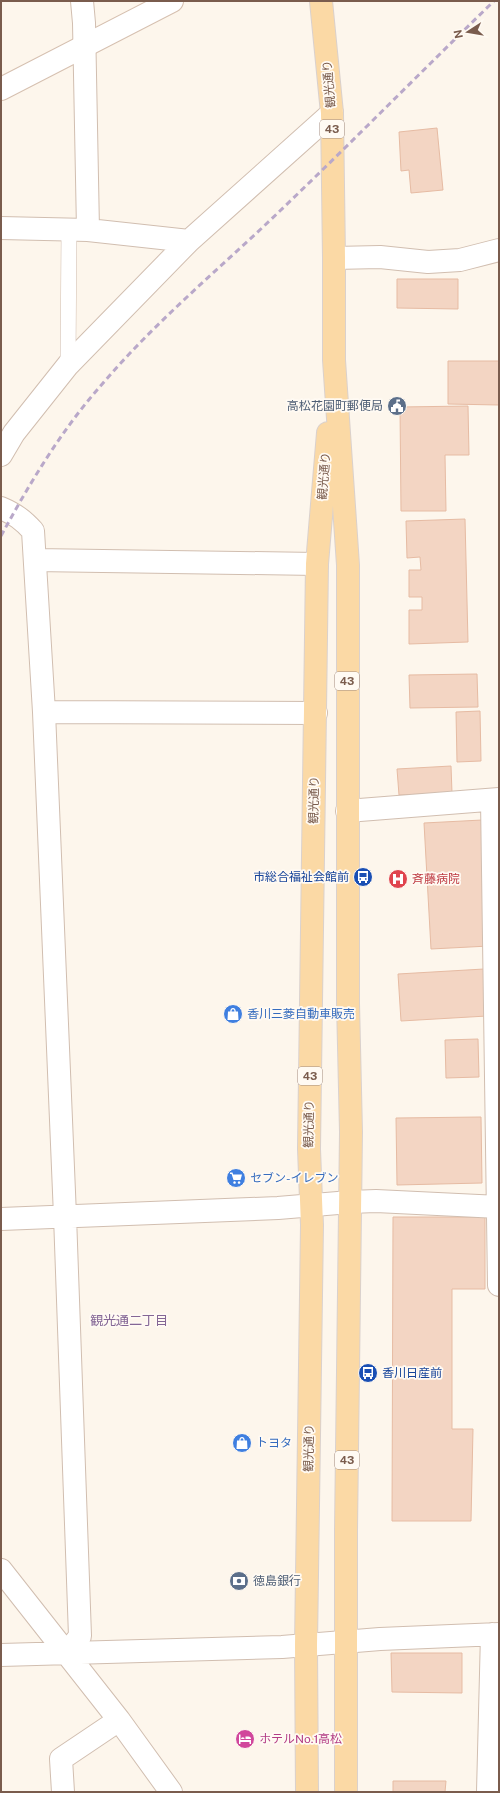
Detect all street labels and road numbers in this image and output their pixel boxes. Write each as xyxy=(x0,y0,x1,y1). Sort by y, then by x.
street label: 観光通り xyxy=(320,59,338,109)
road number: 43 xyxy=(320,120,344,138)
street label: 観光通り xyxy=(315,451,333,501)
road number: 43 xyxy=(335,672,359,690)
street label: 観光通り xyxy=(307,776,321,824)
road number: 43 xyxy=(298,1067,322,1085)
street label: 観光通り xyxy=(302,1100,316,1148)
street label: 観光通り xyxy=(302,1424,316,1472)
road number: 43 xyxy=(335,1451,359,1469)

